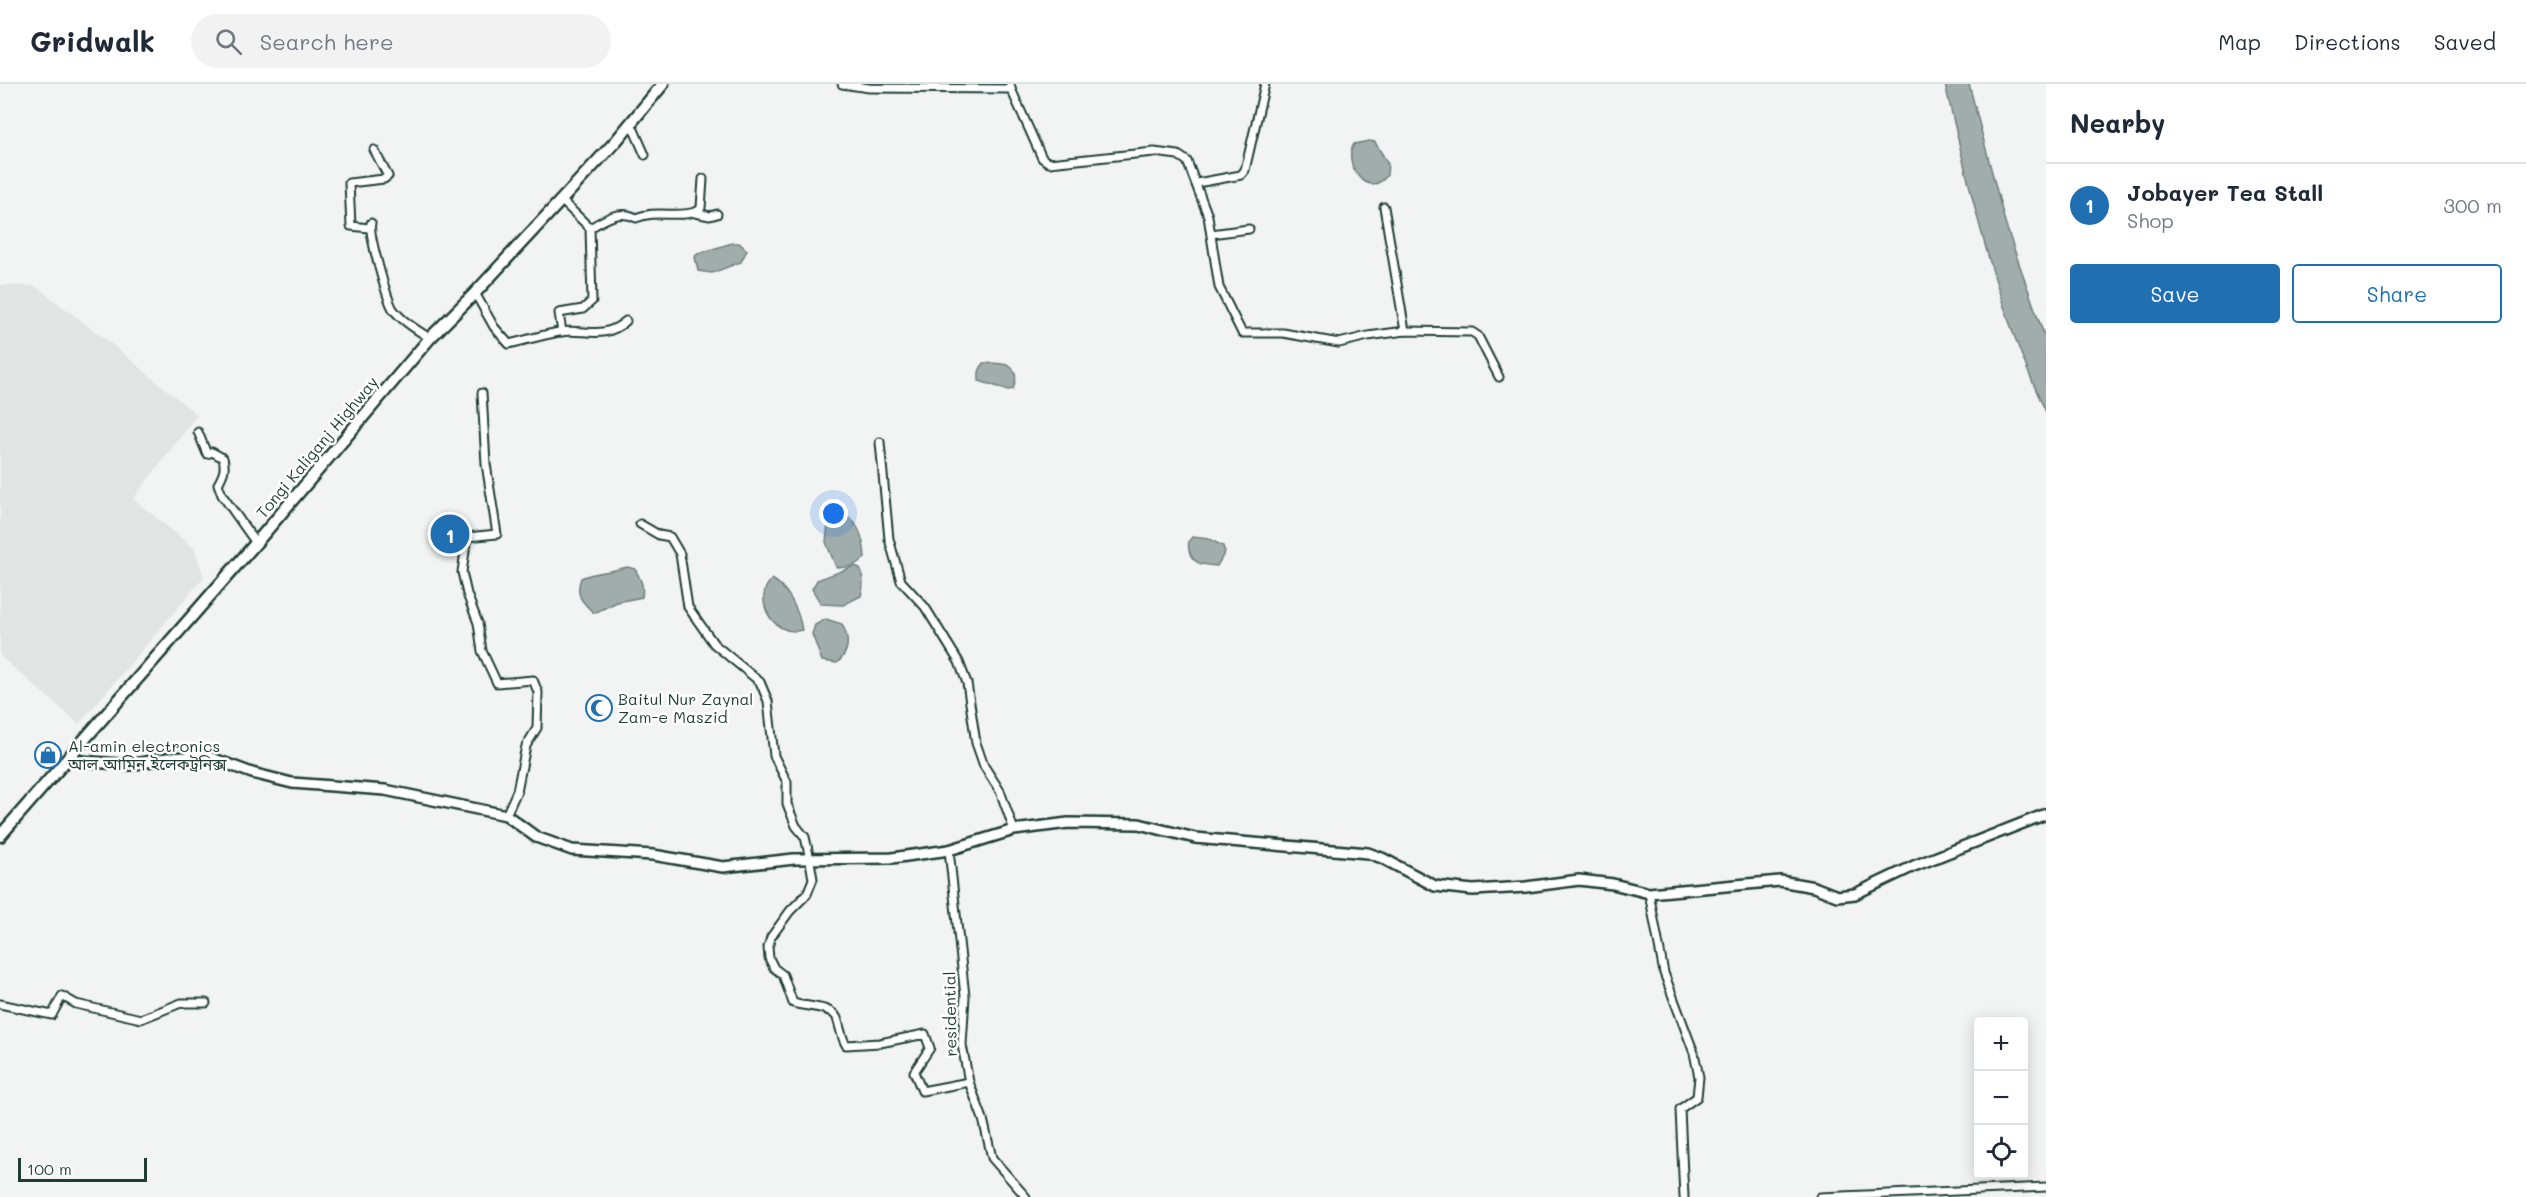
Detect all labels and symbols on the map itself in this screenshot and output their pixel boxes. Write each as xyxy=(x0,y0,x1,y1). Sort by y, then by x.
street label: Tongi Kaliganj Highway xyxy=(251,371,382,522)
your location xyxy=(819,499,848,528)
pin: 1 xyxy=(430,512,470,556)
place label: Baitul Nur Zaynal Zam-e Maszid xyxy=(618,688,753,727)
mosque icon: Baitul Nur Zaynal Zam-e Maszid xyxy=(584,693,614,723)
place label: Al-amin electronics আল আমিন ইলেকট্রনিক্স xyxy=(67,735,227,774)
shop icon: Al-amin electronics আল আমিন ইলেকট্রনিক্স xyxy=(33,740,63,770)
street label: residential xyxy=(938,971,961,1057)
scale bar xyxy=(18,1155,147,1182)

